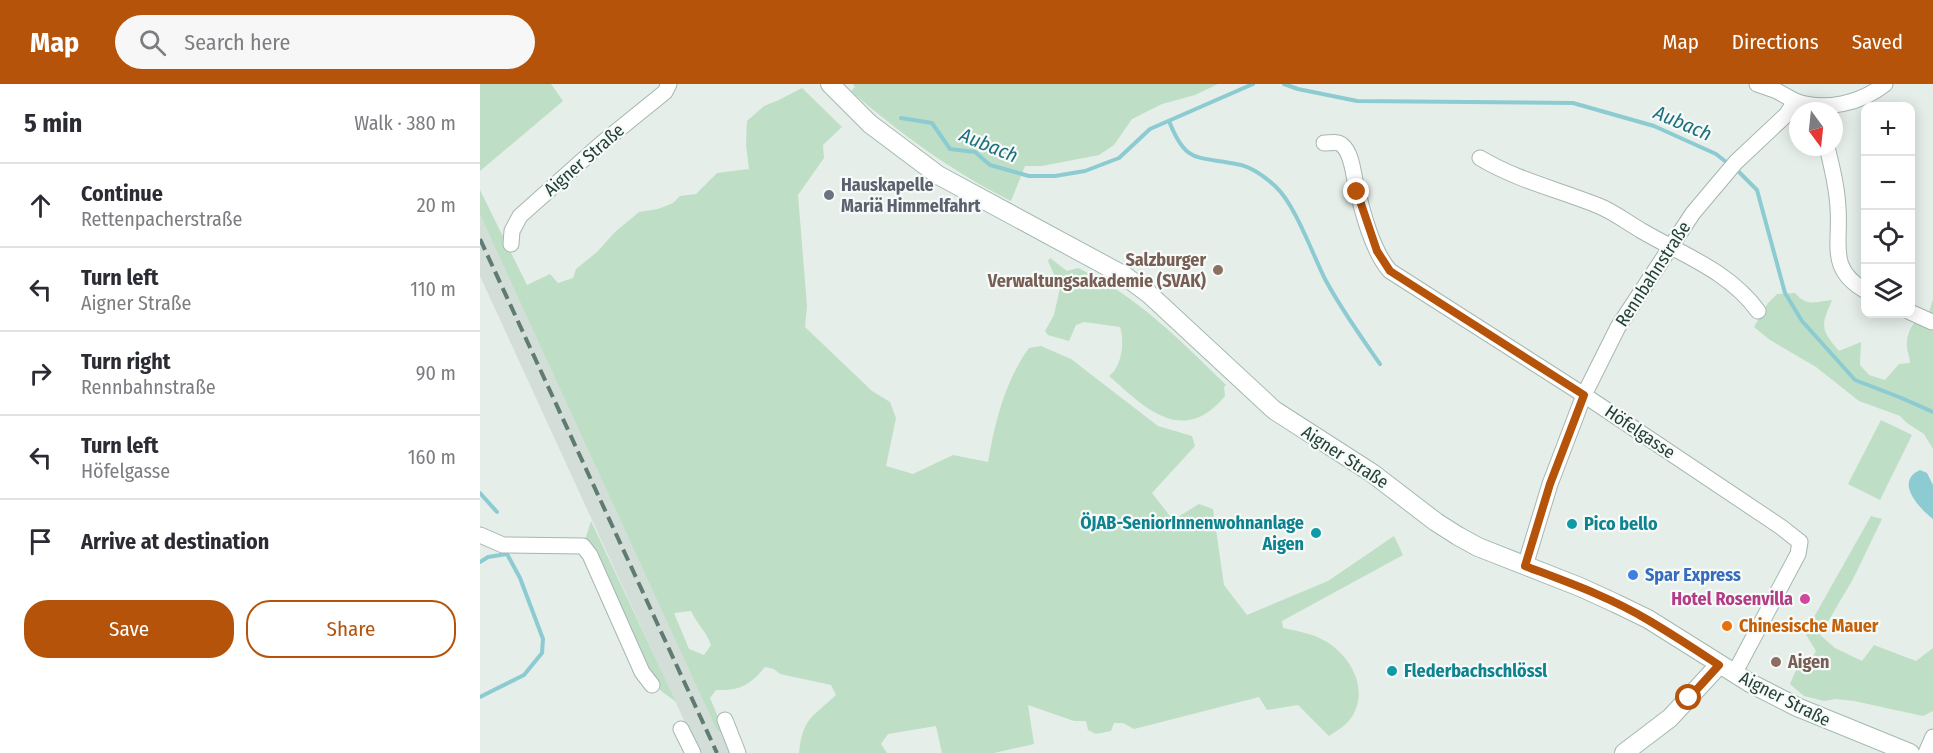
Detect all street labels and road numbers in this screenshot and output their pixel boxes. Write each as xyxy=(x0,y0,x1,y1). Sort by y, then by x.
street label: Aigner Straße xyxy=(539,119,629,201)
street label: Rennbahnstraße xyxy=(1611,217,1695,331)
street label: Höfelgasse xyxy=(1601,400,1680,464)
street label: Aigner Straße xyxy=(1297,421,1393,493)
street label: Aigner Straße xyxy=(1736,667,1834,731)

